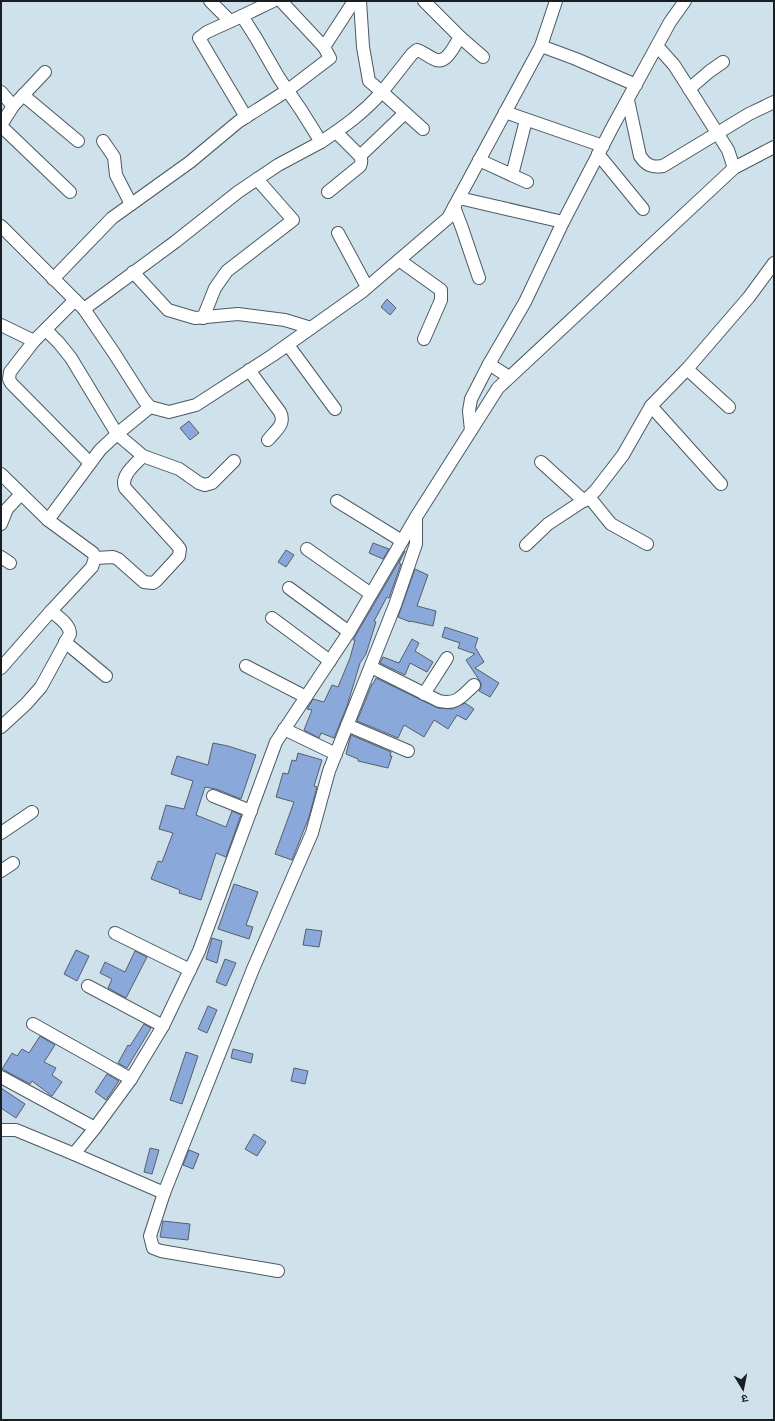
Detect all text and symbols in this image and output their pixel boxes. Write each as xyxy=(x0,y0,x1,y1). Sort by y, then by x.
north arrow xyxy=(723,1369,763,1409)
text: उ xyxy=(740,1391,749,1406)

